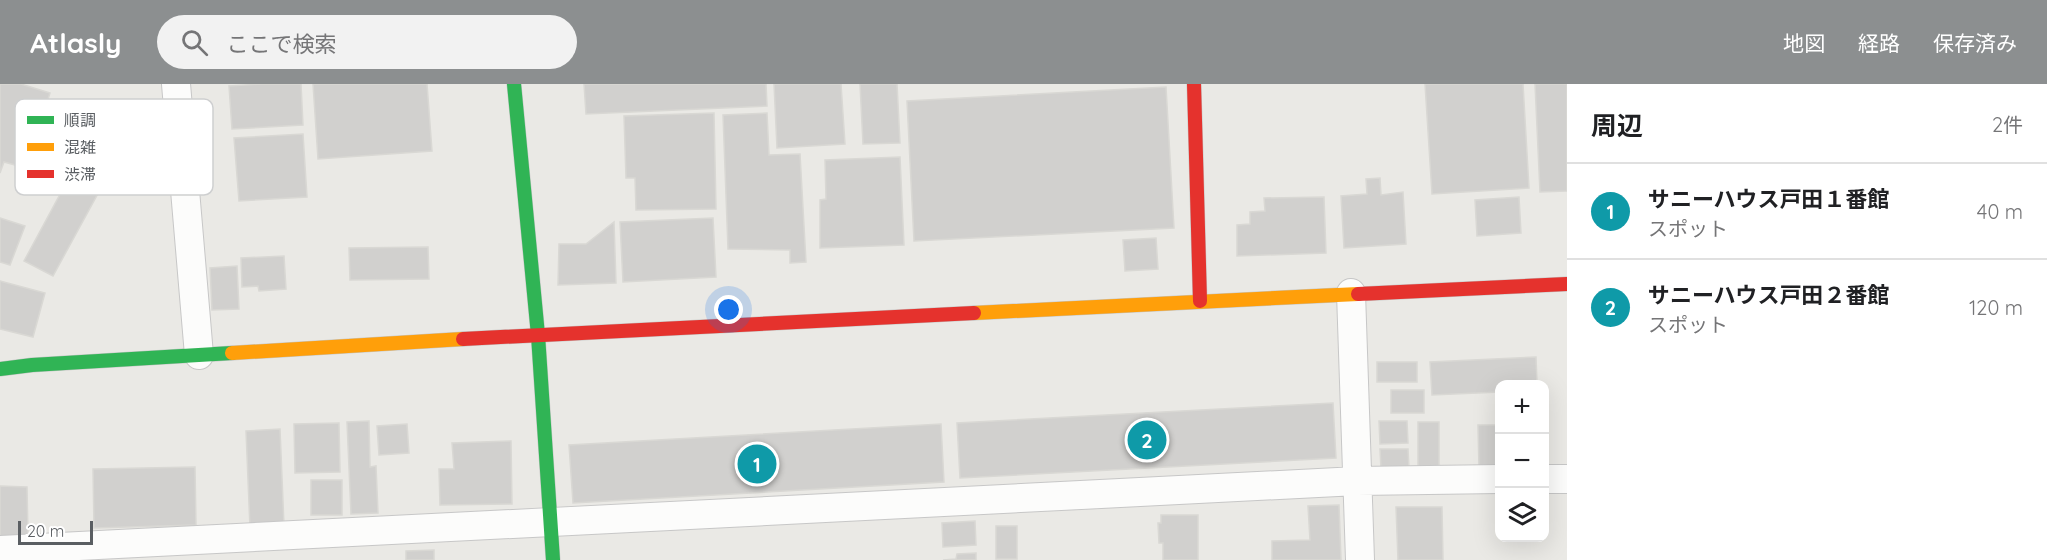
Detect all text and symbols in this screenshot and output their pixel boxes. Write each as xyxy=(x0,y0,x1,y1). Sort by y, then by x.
search box xyxy=(157,15,577,69)
text: Atlasly xyxy=(30,25,121,60)
icon: search xyxy=(178,26,211,59)
text: ここで検索 xyxy=(226,30,336,58)
text: 地図 xyxy=(1783,30,1825,56)
text: 経路 xyxy=(1858,30,1900,56)
text: 保存済み xyxy=(1933,30,2017,56)
legend xyxy=(15,99,213,195)
text: 周辺 xyxy=(1591,109,1643,142)
text: 順調 xyxy=(64,110,96,130)
text: 2件 xyxy=(1992,112,2023,137)
text: 混雑 xyxy=(64,137,96,157)
text: 渋滞 xyxy=(64,164,96,184)
text: サニーハウス戸田１番館 xyxy=(1648,185,1890,213)
text: 1 xyxy=(1607,199,1614,224)
text: 40 m xyxy=(1977,199,2023,224)
text: スポット xyxy=(1648,216,1728,241)
text: サニーハウス戸田２番館 xyxy=(1648,281,1890,309)
your location xyxy=(714,295,743,324)
text: 2 xyxy=(1605,295,1616,320)
text: 120 m xyxy=(1969,295,2023,320)
text: スポット xyxy=(1648,312,1728,337)
map controls xyxy=(1495,380,1549,542)
button: + xyxy=(1495,380,1549,434)
pin: 2 xyxy=(1128,418,1166,462)
button: − xyxy=(1495,434,1549,488)
pin: 1 xyxy=(738,442,777,487)
button: layers xyxy=(1495,488,1549,542)
scale bar xyxy=(18,518,93,546)
text: 20 m xyxy=(27,521,64,541)

